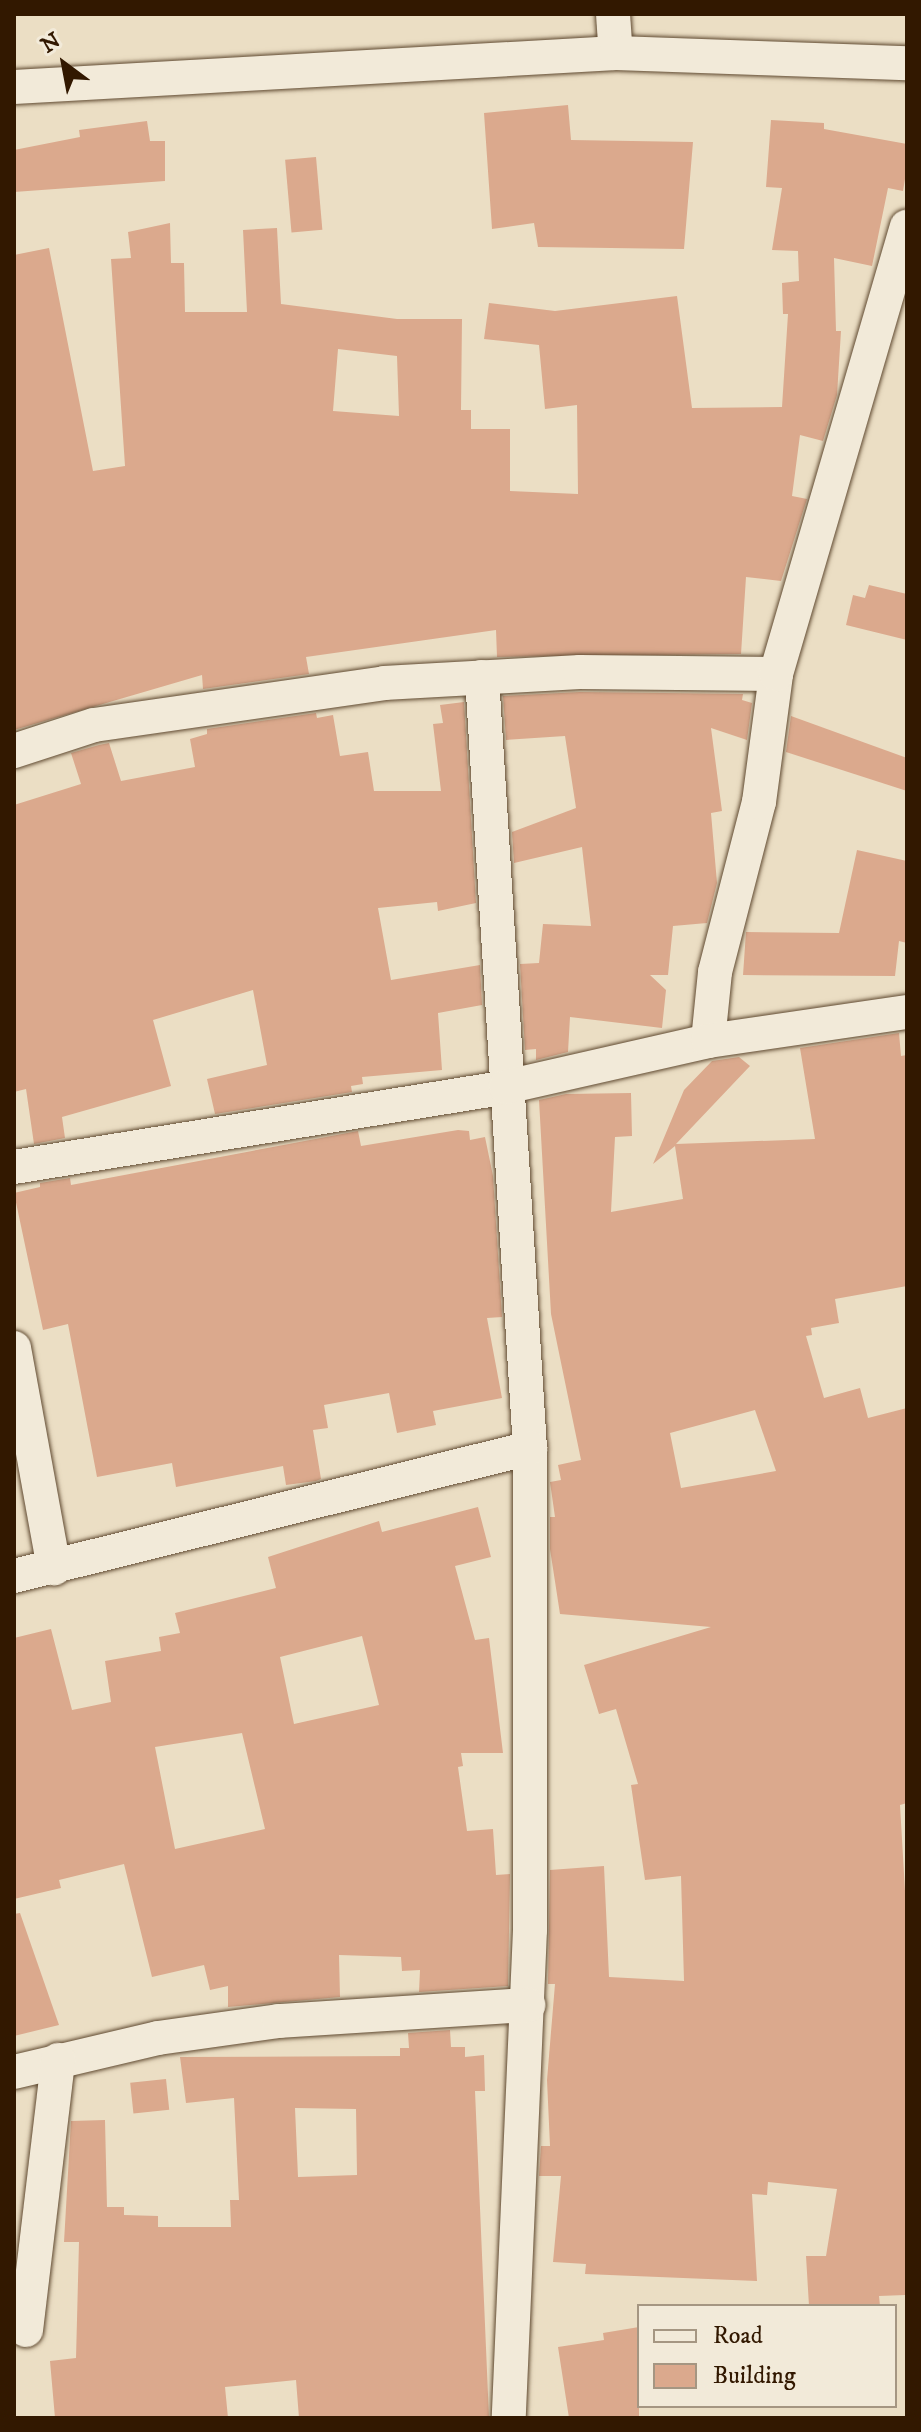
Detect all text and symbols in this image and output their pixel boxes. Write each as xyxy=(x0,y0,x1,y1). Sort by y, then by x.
north arrow xyxy=(24,24,104,104)
text: N xyxy=(36,27,66,59)
legend xyxy=(637,2304,897,2408)
text: Road xyxy=(713,2321,763,2351)
text: Building xyxy=(713,2361,796,2391)

